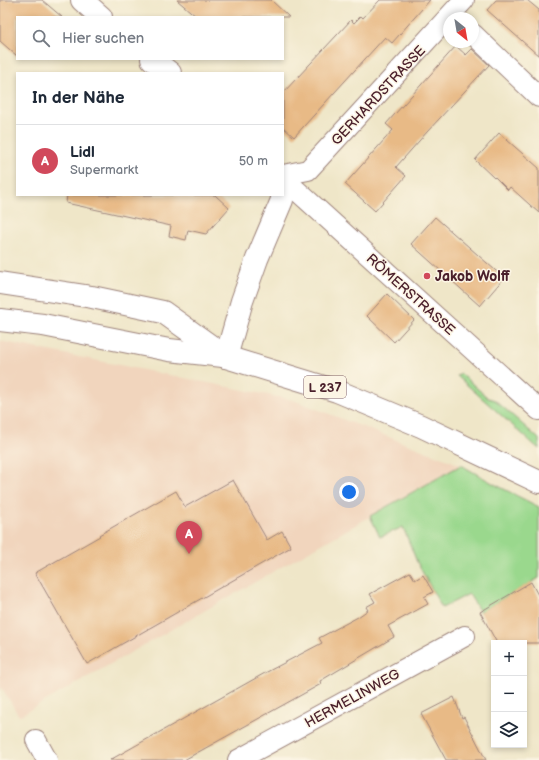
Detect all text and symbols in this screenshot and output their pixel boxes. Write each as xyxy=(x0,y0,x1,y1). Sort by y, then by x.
north arrow xyxy=(443,12,479,48)
search box xyxy=(16,16,284,60)
icon: search xyxy=(30,27,52,49)
text: Hier suchen xyxy=(62,29,144,48)
street label: GERHARDSTRASSE xyxy=(328,42,429,149)
text: In der Nähe xyxy=(32,88,125,108)
text: Lidl xyxy=(70,143,95,162)
text: A xyxy=(41,153,49,169)
text: 50 m xyxy=(239,153,268,169)
text: Supermarkt xyxy=(70,162,139,178)
street label: RÖMERSTRASSE xyxy=(363,249,459,339)
place label: Jakob Wolff xyxy=(435,268,511,285)
marker: Jakob Wolff xyxy=(422,271,432,281)
road number: L 237 xyxy=(304,376,346,398)
your location xyxy=(339,482,359,502)
pin: A xyxy=(176,521,202,554)
map controls xyxy=(491,640,527,748)
button: + xyxy=(491,640,527,676)
street label: HERMELINWEG xyxy=(302,665,403,732)
button: − xyxy=(491,676,527,712)
button: layers xyxy=(491,712,527,748)

